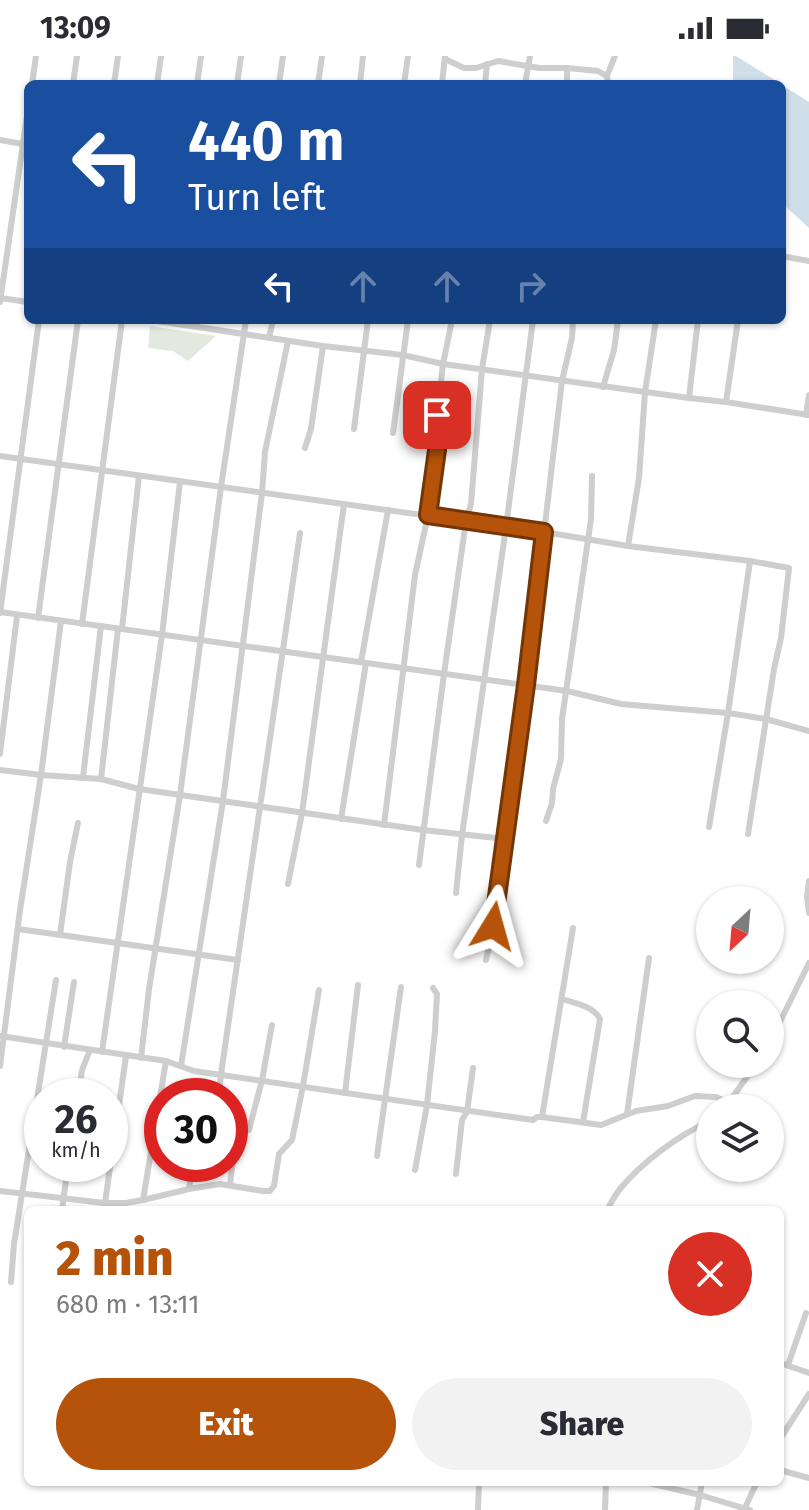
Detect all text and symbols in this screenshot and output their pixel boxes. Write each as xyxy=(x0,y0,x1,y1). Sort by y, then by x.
text: 13:09 xyxy=(40,10,111,46)
text: 440 m xyxy=(188,108,345,175)
icon: left xyxy=(56,112,160,216)
text: Turn left xyxy=(188,176,326,220)
icon: left xyxy=(257,264,301,308)
icon: ahead xyxy=(341,264,385,308)
icon: ahead xyxy=(425,264,469,308)
icon: right xyxy=(509,264,553,308)
pin xyxy=(403,381,471,449)
icon: arrive xyxy=(415,393,459,437)
position arrow xyxy=(451,884,535,968)
north arrow xyxy=(696,886,784,974)
map controls xyxy=(696,886,784,1182)
button: search xyxy=(696,990,784,1078)
speed limit sign: 30 xyxy=(144,1078,248,1182)
button: layers xyxy=(696,1094,784,1182)
text: 26 xyxy=(54,1096,98,1144)
text: km/h xyxy=(51,1138,101,1162)
text: 2 min xyxy=(56,1230,174,1288)
button: close xyxy=(668,1232,752,1316)
text: 680 m · 13:11 xyxy=(56,1289,199,1320)
button: Exit xyxy=(56,1378,396,1470)
button: Share xyxy=(412,1378,752,1470)

